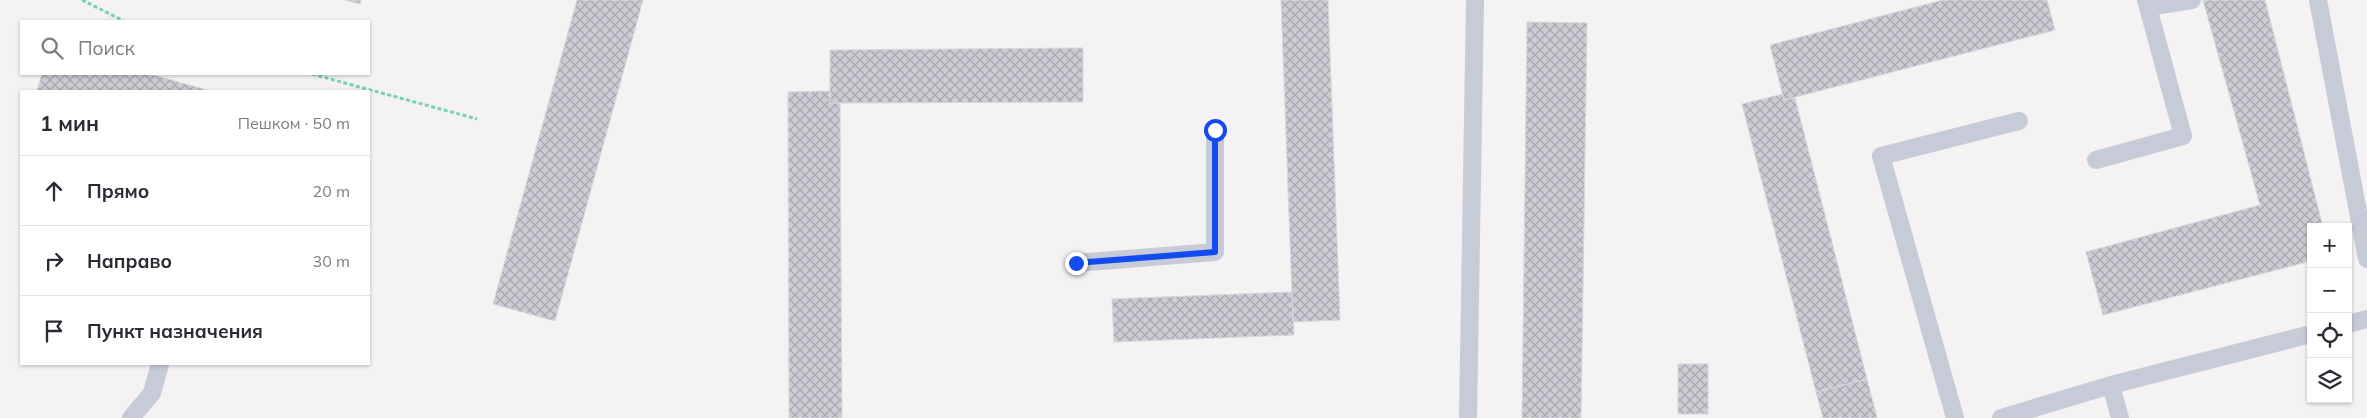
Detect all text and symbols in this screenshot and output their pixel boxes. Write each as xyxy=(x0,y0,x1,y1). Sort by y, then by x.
search box xyxy=(20,20,370,75)
icon: search xyxy=(38,34,66,62)
text: Поиск xyxy=(78,36,135,60)
text: 1 мин xyxy=(40,110,99,136)
text: Пешком · 50 m xyxy=(238,113,350,133)
route start xyxy=(1204,119,1227,142)
icon: ahead xyxy=(40,177,68,205)
text: Прямо xyxy=(87,179,149,203)
text: 20 m xyxy=(313,181,350,201)
map controls xyxy=(2307,223,2352,403)
button: + xyxy=(2307,223,2352,268)
icon: right xyxy=(40,247,68,275)
text: Направо xyxy=(87,249,172,273)
text: 30 m xyxy=(313,251,350,271)
route end xyxy=(1065,252,1088,275)
button: − xyxy=(2307,268,2352,313)
button: locate xyxy=(2307,313,2352,358)
icon: arrive xyxy=(40,317,68,345)
text: Пункт назначения xyxy=(87,319,263,343)
button: layers xyxy=(2307,358,2352,403)

